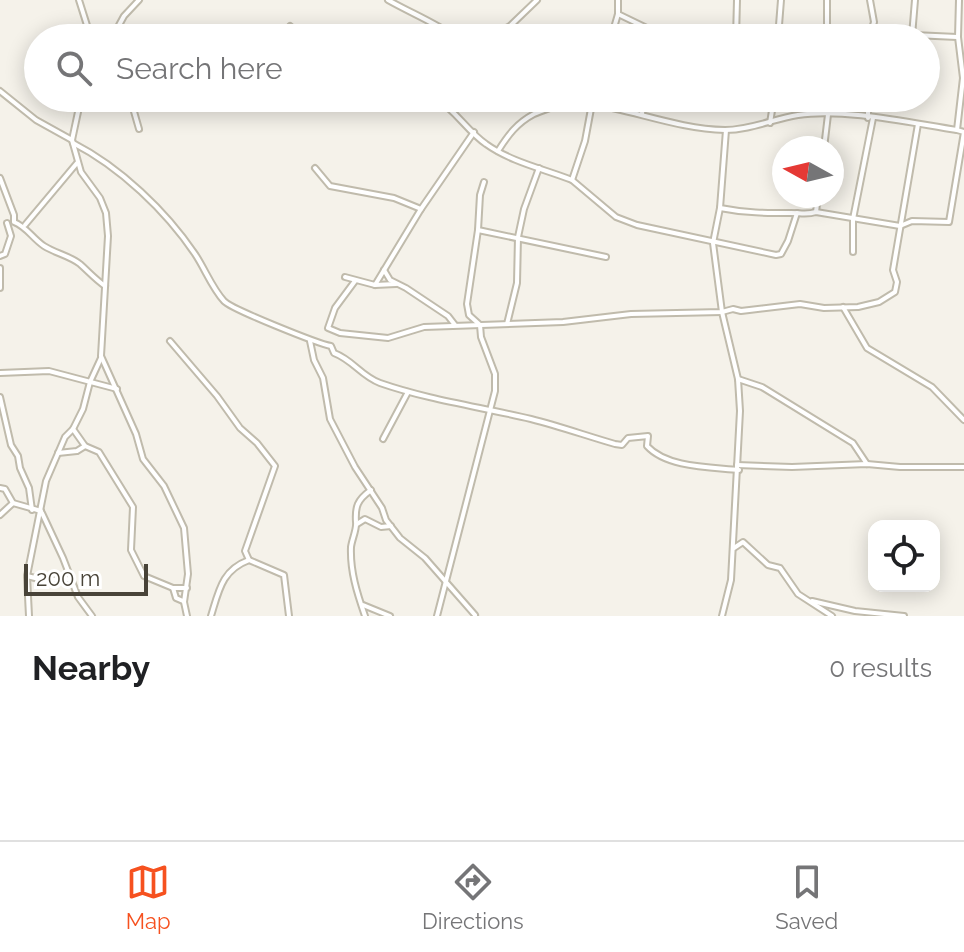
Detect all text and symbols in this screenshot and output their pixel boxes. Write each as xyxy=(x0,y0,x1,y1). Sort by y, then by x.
search box xyxy=(24,24,940,112)
icon: search xyxy=(52,46,96,90)
text: Search here xyxy=(116,51,283,86)
north arrow xyxy=(772,136,844,208)
map controls xyxy=(868,520,940,592)
button: locate xyxy=(868,520,940,592)
scale bar xyxy=(24,560,148,596)
text: 200 m xyxy=(36,565,100,591)
text: Nearby xyxy=(32,648,150,688)
text: 0 results xyxy=(829,653,932,683)
tab: Map xyxy=(126,860,171,934)
tab: Directions xyxy=(422,860,524,934)
tab: Saved xyxy=(775,860,838,934)

